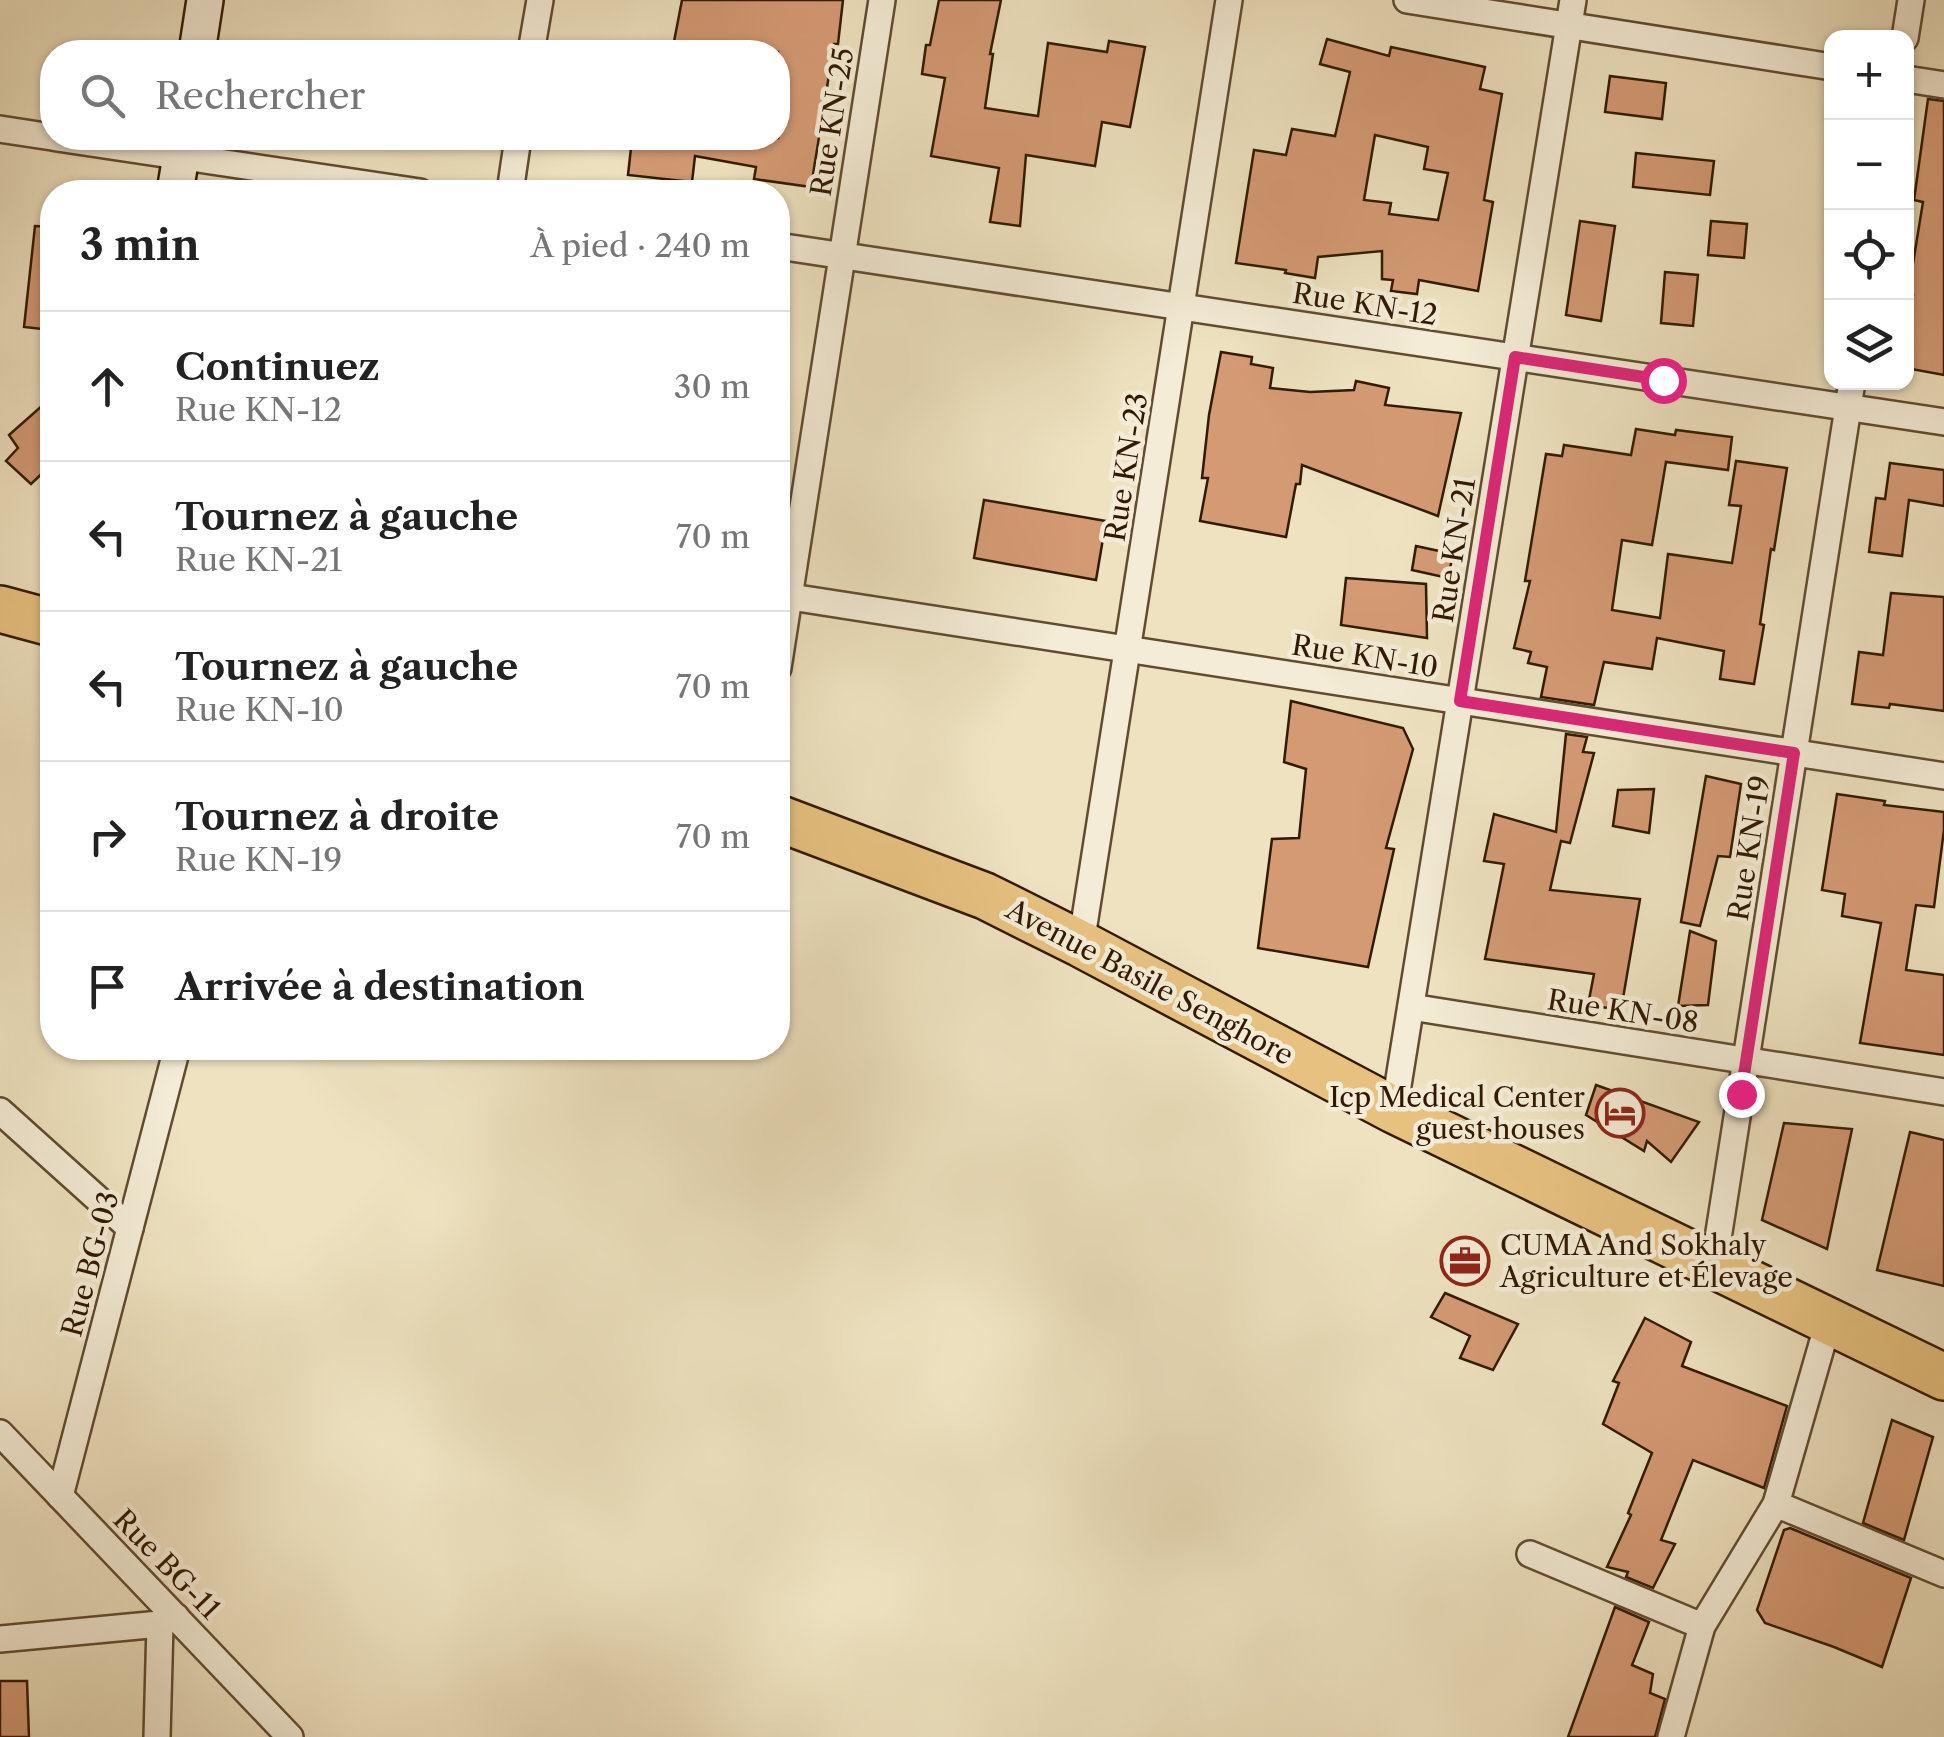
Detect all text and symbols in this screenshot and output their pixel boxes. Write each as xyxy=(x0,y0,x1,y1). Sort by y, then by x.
map controls xyxy=(1824,30,1914,390)
button: + xyxy=(1824,30,1914,120)
search box xyxy=(40,40,790,150)
street label: Rue KN-25 xyxy=(803,45,861,199)
icon: search xyxy=(75,68,130,123)
text: Rechercher xyxy=(155,72,365,119)
button: − xyxy=(1824,120,1914,210)
button: locate xyxy=(1824,210,1914,300)
text: 3 min xyxy=(80,219,200,271)
text: À pied · 240 m xyxy=(531,226,750,265)
street label: Rue KN-12 xyxy=(1290,276,1440,332)
button: layers xyxy=(1824,300,1914,390)
text: Continuez xyxy=(175,343,380,390)
route start xyxy=(1641,358,1687,404)
icon: ahead xyxy=(80,359,135,414)
text: 30 m xyxy=(674,367,750,406)
text: Rue KN-12 xyxy=(175,390,342,429)
street label: Rue KN-23 xyxy=(1097,390,1155,544)
street label: Rue KN-21 xyxy=(1426,475,1482,625)
text: Tournez à gauche xyxy=(175,493,518,540)
icon: left xyxy=(80,509,135,564)
text: 70 m xyxy=(676,517,750,556)
text: Rue KN-21 xyxy=(175,540,342,579)
street label: Rue KN-10 xyxy=(1289,628,1441,684)
text: Tournez à gauche xyxy=(175,643,518,690)
icon: left xyxy=(80,659,135,714)
text: 70 m xyxy=(676,667,750,706)
text: Rue KN-10 xyxy=(175,690,344,729)
street label: Rue KN-19 xyxy=(1721,773,1777,923)
text: Tournez à droite xyxy=(175,793,499,840)
icon: right xyxy=(80,809,135,864)
text: 70 m xyxy=(676,817,750,856)
text: Rue KN-19 xyxy=(175,840,342,879)
street label: Avenue Basile Senghore xyxy=(1000,891,1299,1072)
icon: arrive xyxy=(80,959,135,1014)
text: Arrivée à destination xyxy=(175,963,585,1010)
street label: Rue KN-08 xyxy=(1545,982,1701,1040)
route end xyxy=(1719,1072,1765,1118)
place label: Icp Medical Center guest houses xyxy=(1329,1080,1585,1146)
hotel icon: Icp Medical Center guest houses xyxy=(1594,1087,1646,1139)
street label: Rue BG-03 xyxy=(54,1188,126,1340)
place label: CUMA And Sokhaly Agriculture et Élevage xyxy=(1499,1228,1793,1294)
office icon: CUMA And Sokhaly Agriculture et Élevage xyxy=(1439,1235,1491,1287)
street label: Rue BG-11 xyxy=(106,1502,228,1626)

